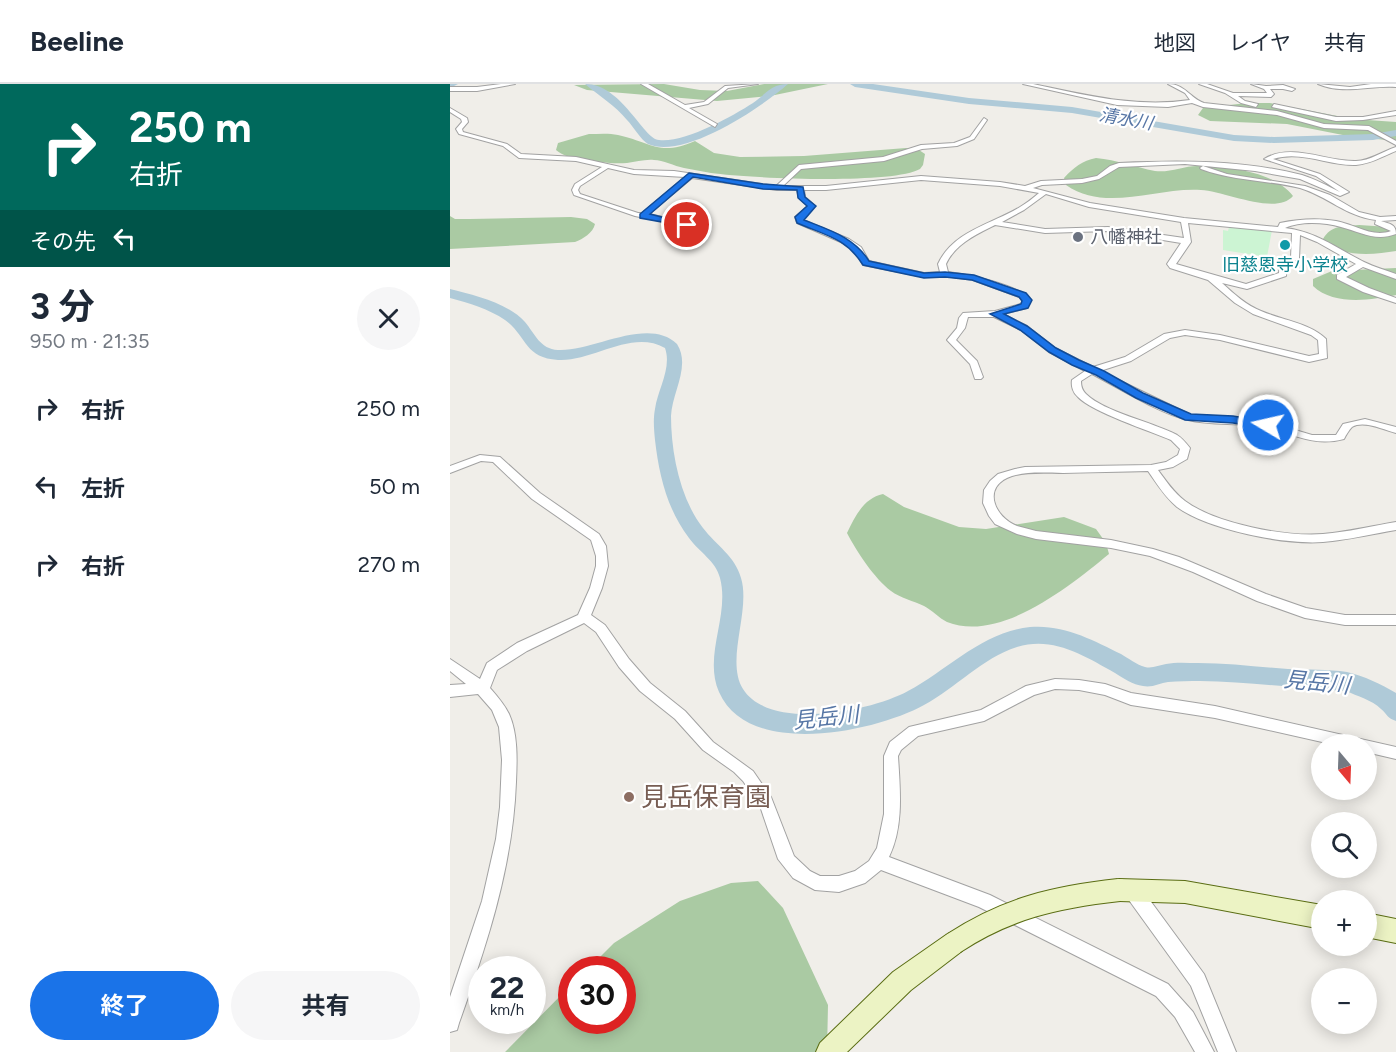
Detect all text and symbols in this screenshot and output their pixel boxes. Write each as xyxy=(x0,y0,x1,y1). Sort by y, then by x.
text: Beeline xyxy=(30,24,124,58)
text: 地図 xyxy=(1154,30,1196,55)
text: レイヤ xyxy=(1229,30,1291,55)
text: 共有 xyxy=(1324,30,1366,55)
text: 250 m xyxy=(129,102,252,153)
water label: 清水川 xyxy=(1098,103,1156,135)
icon: right xyxy=(30,108,108,186)
text: 右折 xyxy=(129,158,183,191)
pin xyxy=(661,199,712,250)
icon: arrive xyxy=(670,208,703,241)
icon: left xyxy=(108,222,141,255)
place label: 八幡神社 xyxy=(1090,226,1162,248)
text: その先 xyxy=(30,228,96,255)
marker: 八幡神社 xyxy=(1071,230,1085,244)
marker: 旧慈恩寺小学校 xyxy=(1278,238,1292,252)
place label: 旧慈恩寺小学校 xyxy=(1222,254,1348,276)
text: 3 分 xyxy=(30,285,95,328)
button: close xyxy=(357,287,420,350)
text: 950 m · 21:35 xyxy=(30,329,149,353)
icon: right xyxy=(30,392,63,425)
position arrow xyxy=(1236,393,1300,457)
text: 250 m xyxy=(357,395,420,422)
text: 右折 xyxy=(81,397,125,424)
icon: left xyxy=(30,470,63,503)
text: 50 m xyxy=(369,473,420,500)
text: 左折 xyxy=(81,475,125,502)
icon: right xyxy=(30,548,63,581)
text: 270 m xyxy=(358,551,420,578)
text: 右折 xyxy=(81,553,125,580)
water label: 見岳川 xyxy=(1283,666,1353,700)
water label: 見岳川 xyxy=(792,700,862,734)
north arrow xyxy=(1311,734,1377,800)
map controls xyxy=(1311,734,1377,1034)
place label: 見岳保育園 xyxy=(641,781,771,813)
marker: 見岳保育園 xyxy=(622,790,636,804)
button: search xyxy=(1311,812,1377,878)
button: + xyxy=(1311,890,1377,956)
speed limit sign: 30 xyxy=(558,956,636,1034)
button: − xyxy=(1311,968,1377,1034)
text: 22 xyxy=(490,969,524,1006)
button: 終了 xyxy=(30,971,219,1040)
button: 共有 xyxy=(231,971,420,1040)
text: km/h xyxy=(490,1001,524,1019)

